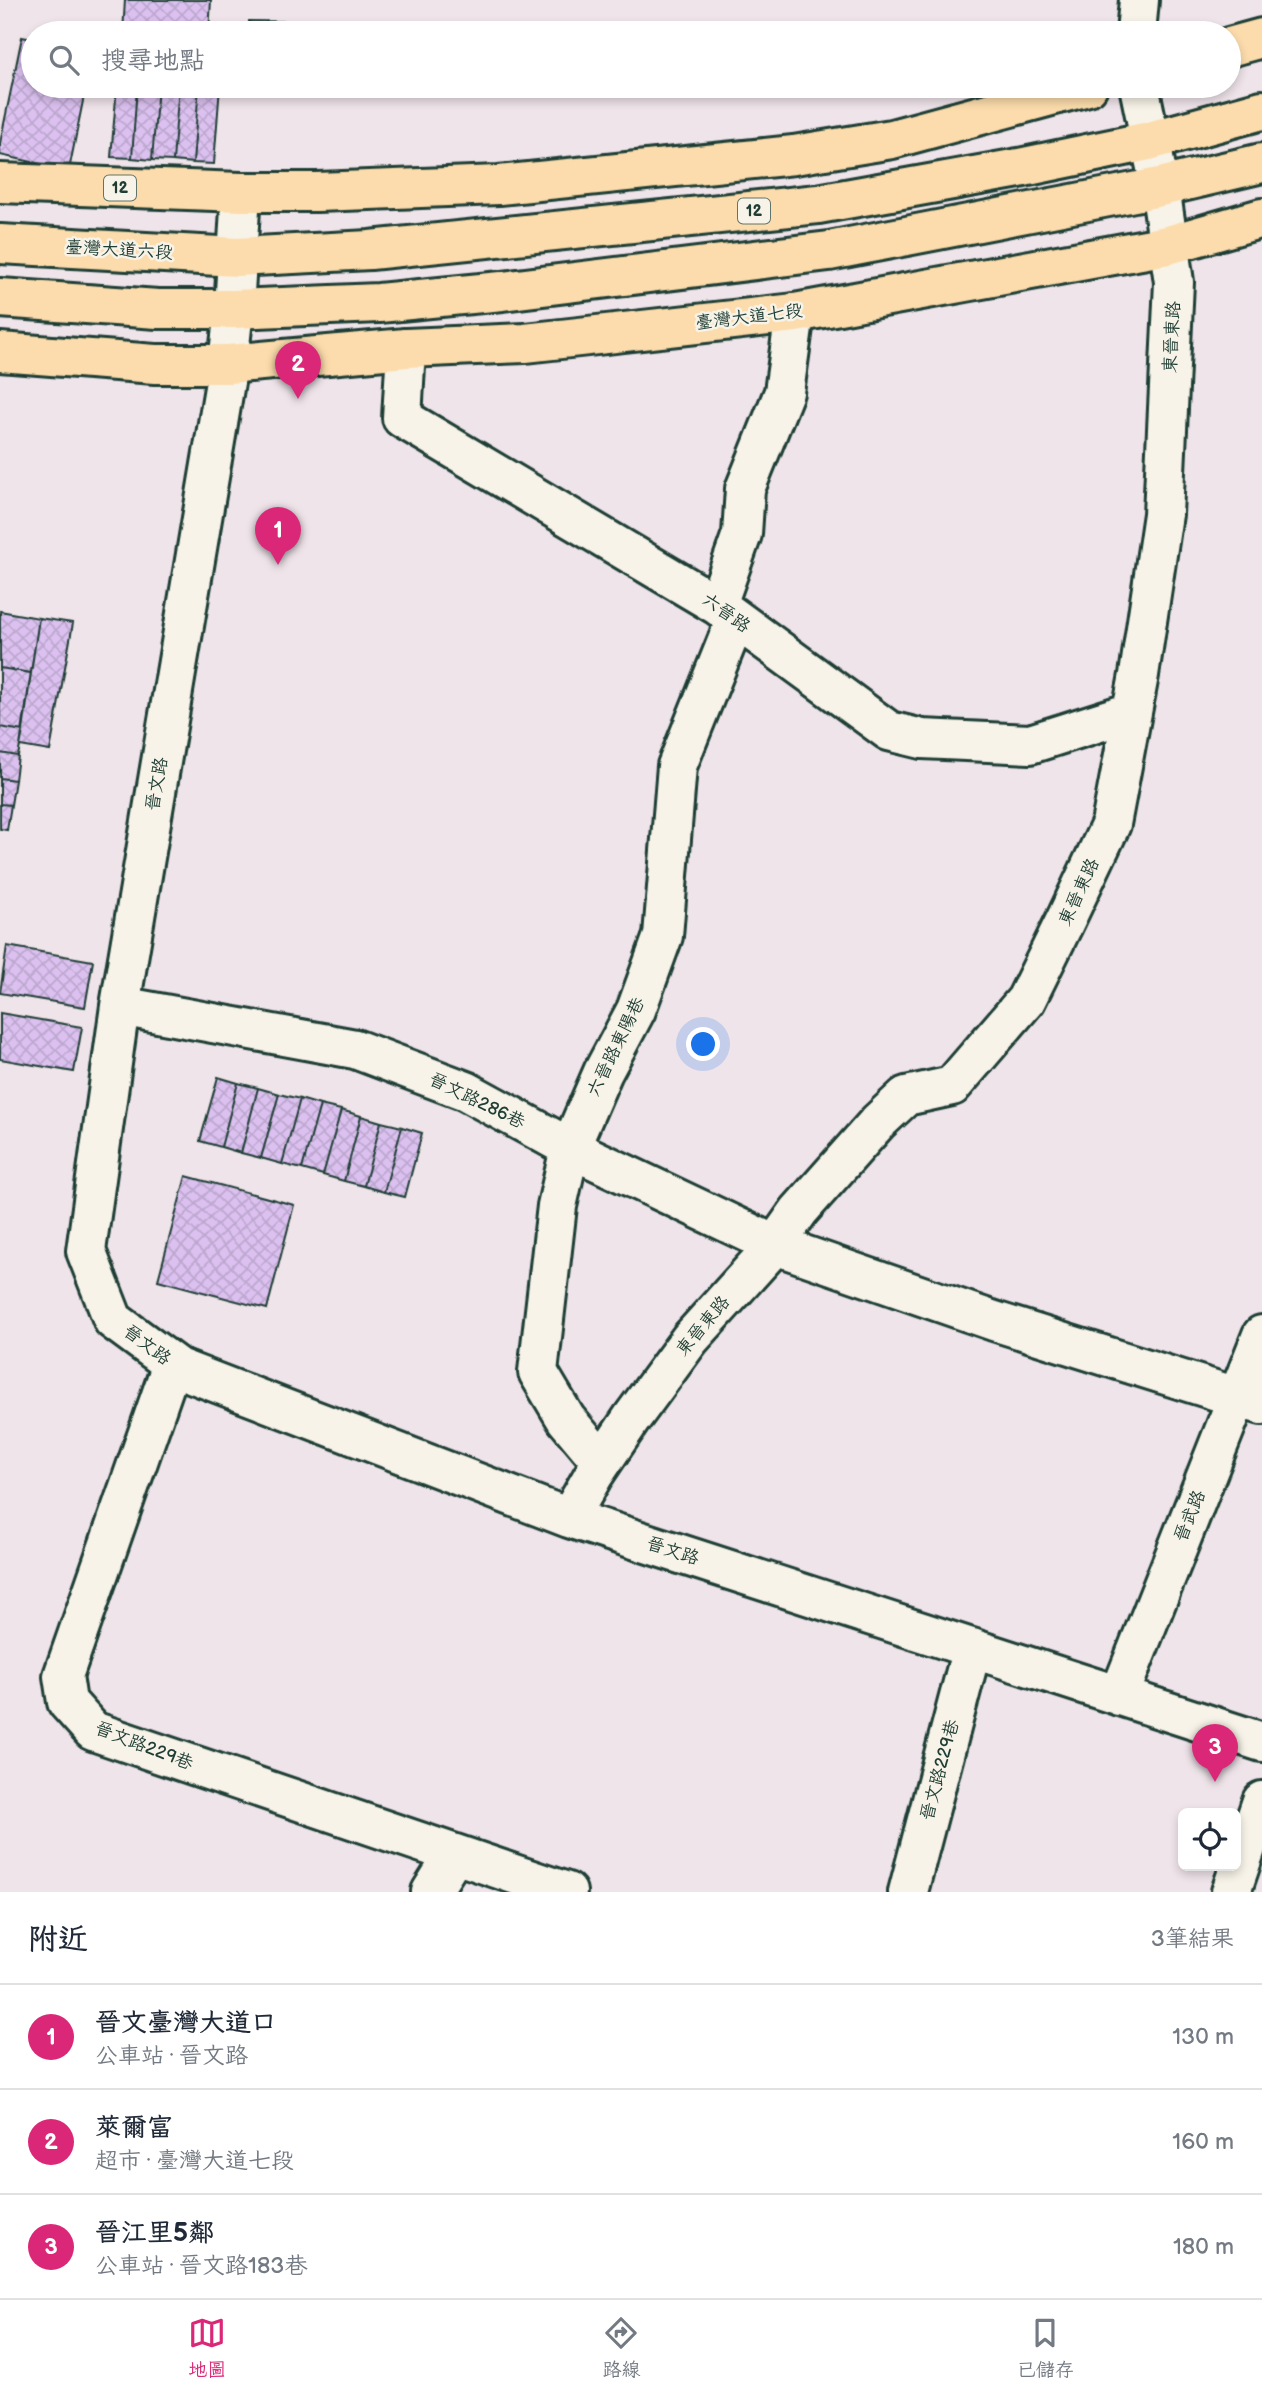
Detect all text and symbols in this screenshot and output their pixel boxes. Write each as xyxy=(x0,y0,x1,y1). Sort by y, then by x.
search box xyxy=(21,21,1241,98)
icon: search xyxy=(45,41,83,79)
text: 搜尋地點 xyxy=(101,46,205,77)
road number: 12 xyxy=(104,176,136,200)
road number: 12 xyxy=(738,198,770,224)
street label: 臺灣大道六段 xyxy=(65,237,173,263)
street label: 臺灣大道七段 xyxy=(694,300,804,334)
street label: 東晉東路 xyxy=(1160,300,1184,374)
pin: 2 xyxy=(275,341,321,399)
pin: 1 xyxy=(255,507,301,565)
street label: 六晉路 xyxy=(698,589,754,637)
street label: 晉文路 xyxy=(142,756,172,812)
street label: 東晉東路 xyxy=(1054,855,1104,929)
street label: 六晉路東陽巷 xyxy=(583,994,649,1100)
your location xyxy=(686,1027,720,1061)
street label: 晉文路286巷 xyxy=(426,1069,528,1133)
street label: 東晉東路 xyxy=(672,1292,734,1360)
street label: 晉文路 xyxy=(119,1320,175,1370)
street label: 晉武路 xyxy=(1170,1487,1210,1545)
street label: 晉文路 xyxy=(644,1533,702,1569)
street label: 晉文路229巷 xyxy=(916,1717,964,1823)
street label: 晉文路229巷 xyxy=(92,1718,196,1774)
pin: 3 xyxy=(1192,1724,1238,1782)
map controls xyxy=(1178,1808,1241,1871)
button: locate xyxy=(1178,1808,1241,1871)
text: 附近 xyxy=(28,1922,88,1958)
text: 3筆結果 xyxy=(1151,1925,1234,1953)
text: 晉文臺灣大道口 xyxy=(95,2008,277,2039)
text: 1 xyxy=(46,2023,56,2051)
text: 130 m xyxy=(1172,2023,1234,2051)
text: 公車站 · 晉文路 xyxy=(95,2042,248,2070)
text: 萊爾富 xyxy=(95,2113,173,2144)
text: 2 xyxy=(44,2128,58,2156)
text: 160 m xyxy=(1172,2128,1234,2156)
text: 超市 · 臺灣大道七段 xyxy=(95,2147,294,2175)
text: 晉江里5鄰 xyxy=(95,2218,214,2249)
text: 3 xyxy=(44,2233,58,2261)
text: 180 m xyxy=(1173,2233,1234,2261)
text: 公車站 · 晉文路183巷 xyxy=(95,2252,307,2280)
tab: 地圖 xyxy=(188,2314,226,2382)
tab: 路線 xyxy=(602,2314,641,2382)
tab: 已儲存 xyxy=(1017,2314,1074,2382)

